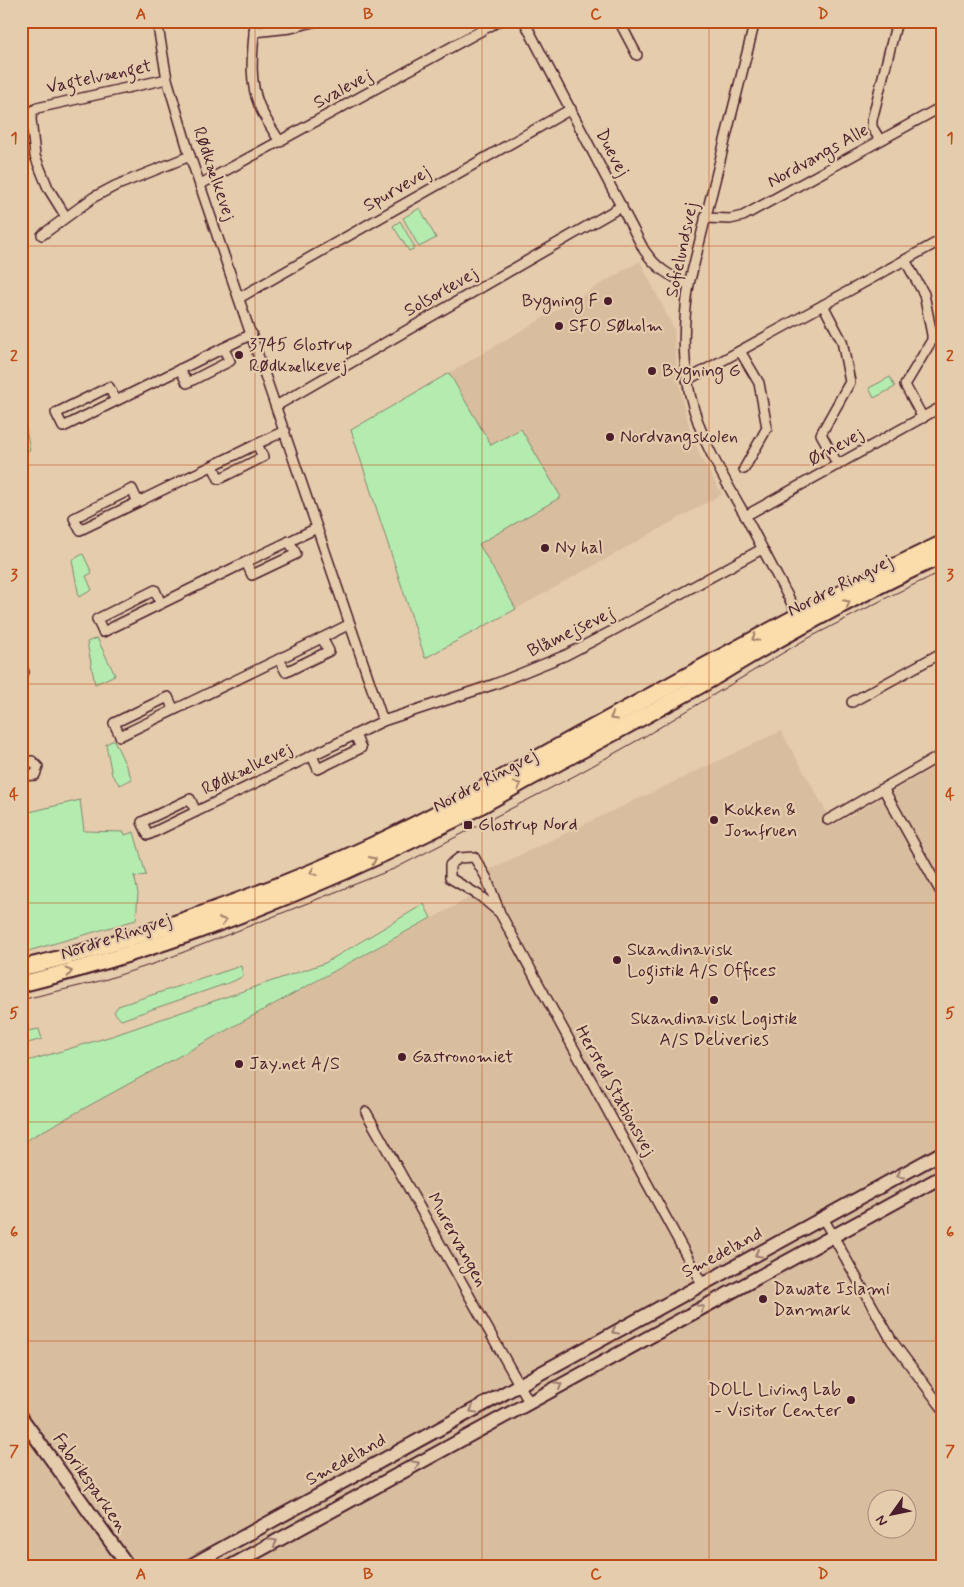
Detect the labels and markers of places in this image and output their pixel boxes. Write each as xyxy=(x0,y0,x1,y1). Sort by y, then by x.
place label: Bygning F xyxy=(522,289,598,314)
marker: Bygning F xyxy=(602,295,614,307)
place label: SFO Søholm xyxy=(569,314,663,338)
marker: SFO Søholm xyxy=(553,320,565,332)
place label: 3745 Glostrup Rødkælkevej xyxy=(249,333,353,378)
marker: 3745 Glostrup Rødkælkevej xyxy=(233,349,245,361)
place label: Bygning G xyxy=(662,359,741,384)
marker: Bygning G xyxy=(646,365,658,377)
place label: Nordvangskolen xyxy=(620,425,738,450)
marker: Nordvangskolen xyxy=(604,431,616,443)
place label: Ny hal xyxy=(555,536,603,560)
marker: Ny hal xyxy=(539,542,551,554)
place label: Kokken & Jomfruen xyxy=(724,798,797,843)
place label: Glostrup Nord xyxy=(478,813,578,837)
marker: Kokken & Jomfruen xyxy=(708,814,720,826)
marker: Glostrup Nord xyxy=(462,819,474,831)
place label: Skandinavisk Logistik A/S Offices xyxy=(627,938,776,985)
marker: Skandinavisk Logistik A/S Offices xyxy=(611,954,623,966)
marker: Skandinavisk Logistik A/S Deliveries xyxy=(708,994,720,1006)
place label: Skandinavisk Logistik A/S Deliveries xyxy=(631,1007,797,1052)
place label: Gastronomiet xyxy=(412,1045,514,1069)
marker: Gastronomiet xyxy=(396,1051,408,1063)
place label: Jay.net A/S xyxy=(249,1052,340,1076)
marker: Jay.net A/S xyxy=(233,1058,245,1070)
place label: Dawate Islami Danmark xyxy=(773,1277,890,1322)
marker: Dawate Islami Danmark xyxy=(757,1293,769,1305)
place label: DOLL Living Lab - Visitor Center xyxy=(708,1378,842,1423)
marker: DOLL Living Lab - Visitor Center xyxy=(845,1394,857,1406)

